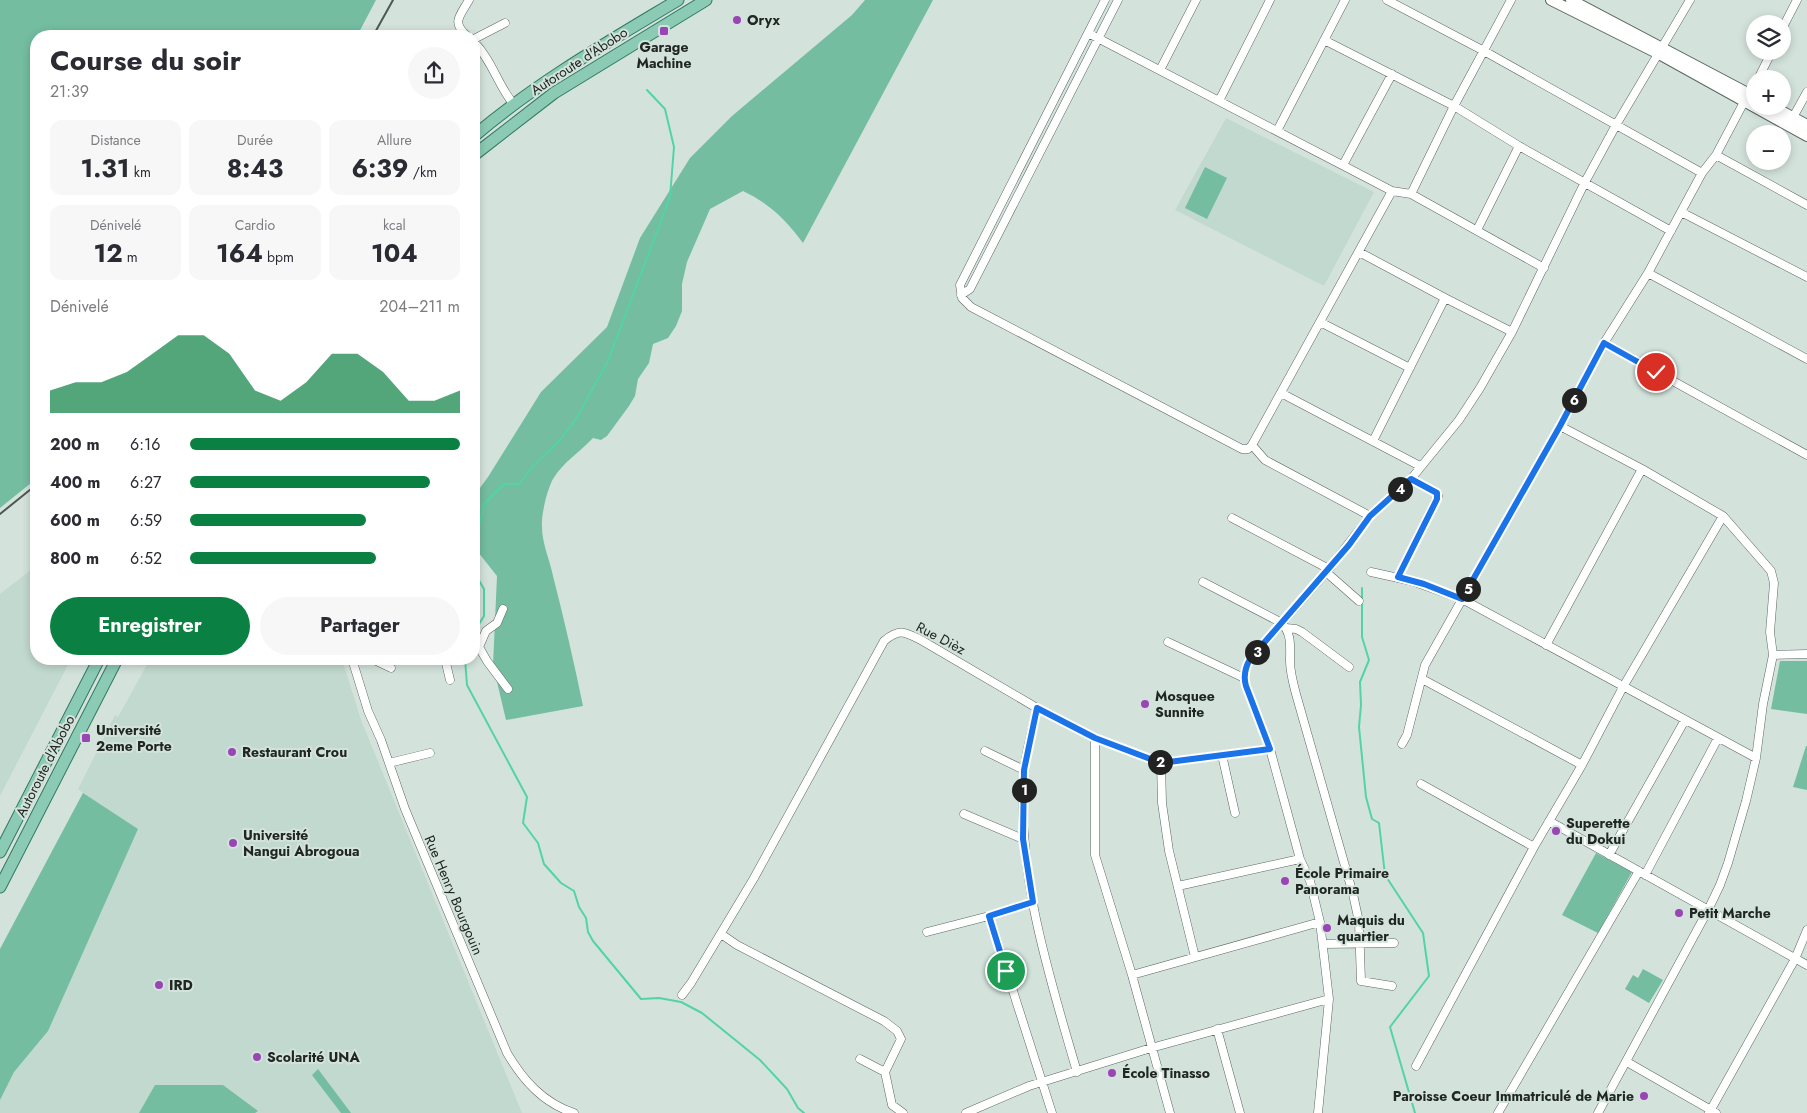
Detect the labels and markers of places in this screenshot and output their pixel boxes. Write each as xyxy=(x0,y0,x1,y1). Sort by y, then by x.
place label: Oryx xyxy=(747,10,780,30)
marker: Oryx xyxy=(731,14,743,26)
marker: Garage Machine xyxy=(658,25,670,37)
place label: Garage Machine xyxy=(637,37,691,73)
pin xyxy=(1635,351,1677,393)
pin: 6 xyxy=(1562,388,1586,412)
pin: 4 xyxy=(1388,476,1412,502)
pin: 5 xyxy=(1456,576,1480,602)
pin: 3 xyxy=(1244,640,1270,664)
place label: Mosquee Sunnite xyxy=(1155,686,1215,722)
marker: Mosquee Sunnite xyxy=(1139,698,1151,710)
place label: Université 2eme Porte xyxy=(96,720,172,756)
marker: Université 2eme Porte xyxy=(80,732,92,744)
place label: Restaurant Crou xyxy=(242,742,347,762)
marker: Restaurant Crou xyxy=(226,746,238,758)
pin: 2 xyxy=(1148,750,1172,774)
pin: 1 xyxy=(1012,778,1036,802)
place label: Superette du Dokui xyxy=(1566,813,1630,849)
place label: Université Nangui Abrogoua xyxy=(243,825,360,861)
marker: Superette du Dokui xyxy=(1550,825,1562,837)
marker: Université Nangui Abrogoua xyxy=(227,837,239,849)
place label: École Primaire Panorama xyxy=(1295,863,1389,899)
marker: École Primaire Panorama xyxy=(1279,875,1291,887)
place label: Petit Marche xyxy=(1689,903,1771,923)
marker: Petit Marche xyxy=(1673,907,1685,919)
place label: Maquis du quartier xyxy=(1337,910,1405,946)
marker: Maquis du quartier xyxy=(1321,922,1333,934)
pin xyxy=(985,950,1027,992)
place label: IRD xyxy=(169,975,193,995)
marker: IRD xyxy=(153,979,165,991)
place label: Scolarité UNA xyxy=(267,1047,360,1067)
marker: Scolarité UNA xyxy=(251,1051,263,1063)
place label: École Tinasso xyxy=(1122,1063,1210,1083)
marker: École Tinasso xyxy=(1106,1067,1118,1079)
place label: Paroisse Coeur Immatriculé de Marie xyxy=(1393,1086,1634,1106)
marker: Paroisse Coeur Immatriculé de Marie xyxy=(1638,1090,1650,1102)

